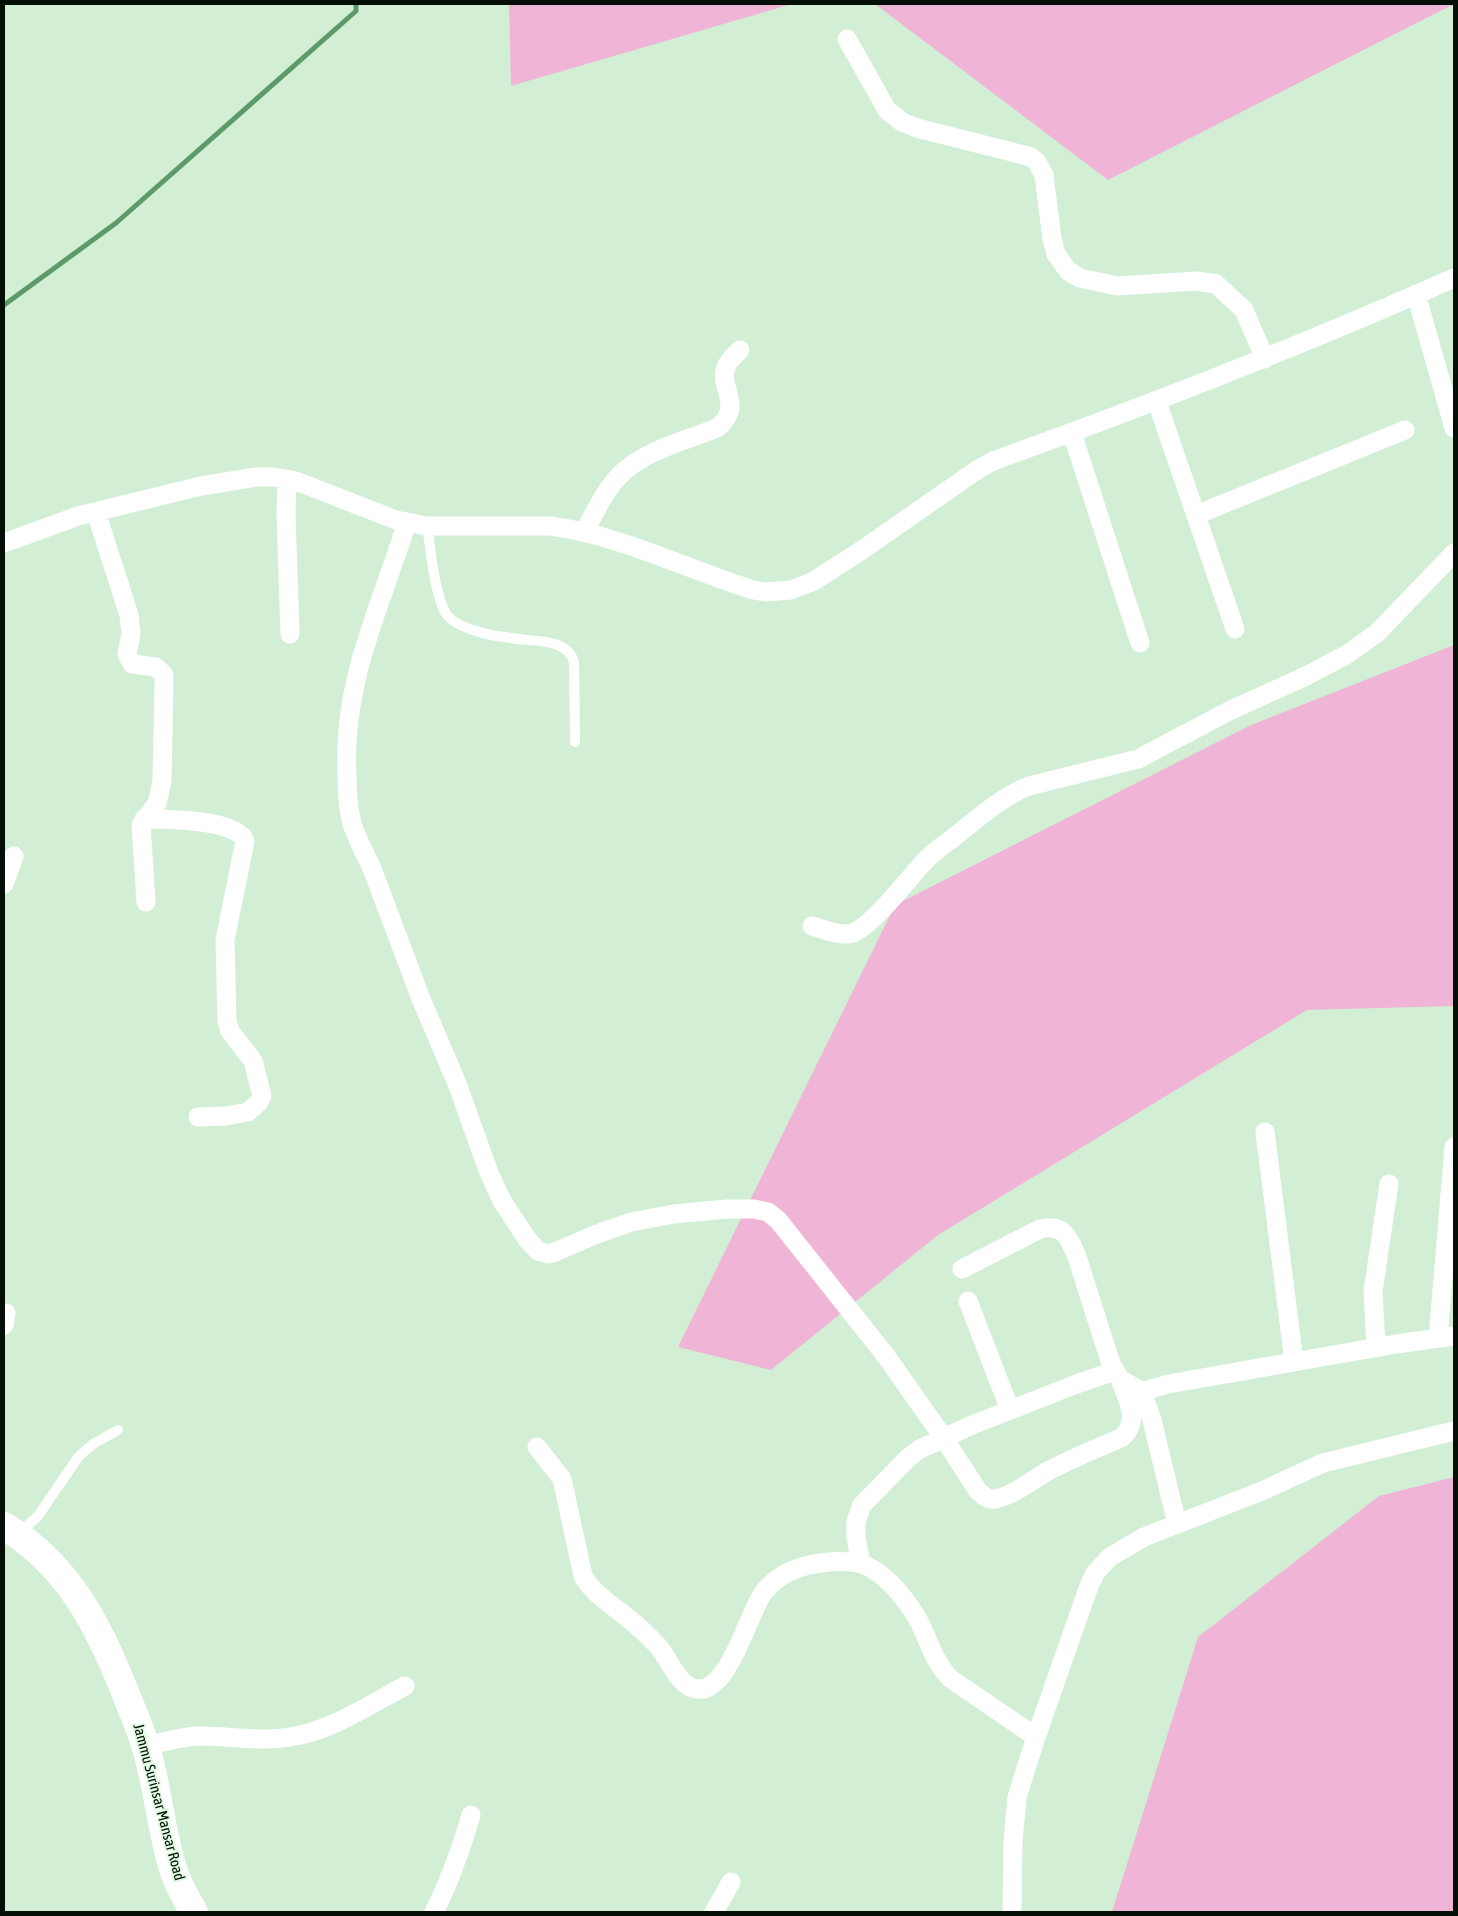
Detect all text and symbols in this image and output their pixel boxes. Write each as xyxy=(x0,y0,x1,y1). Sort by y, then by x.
street label: Jammu Surinsar Mansar Road xyxy=(130,1722,189,1882)

